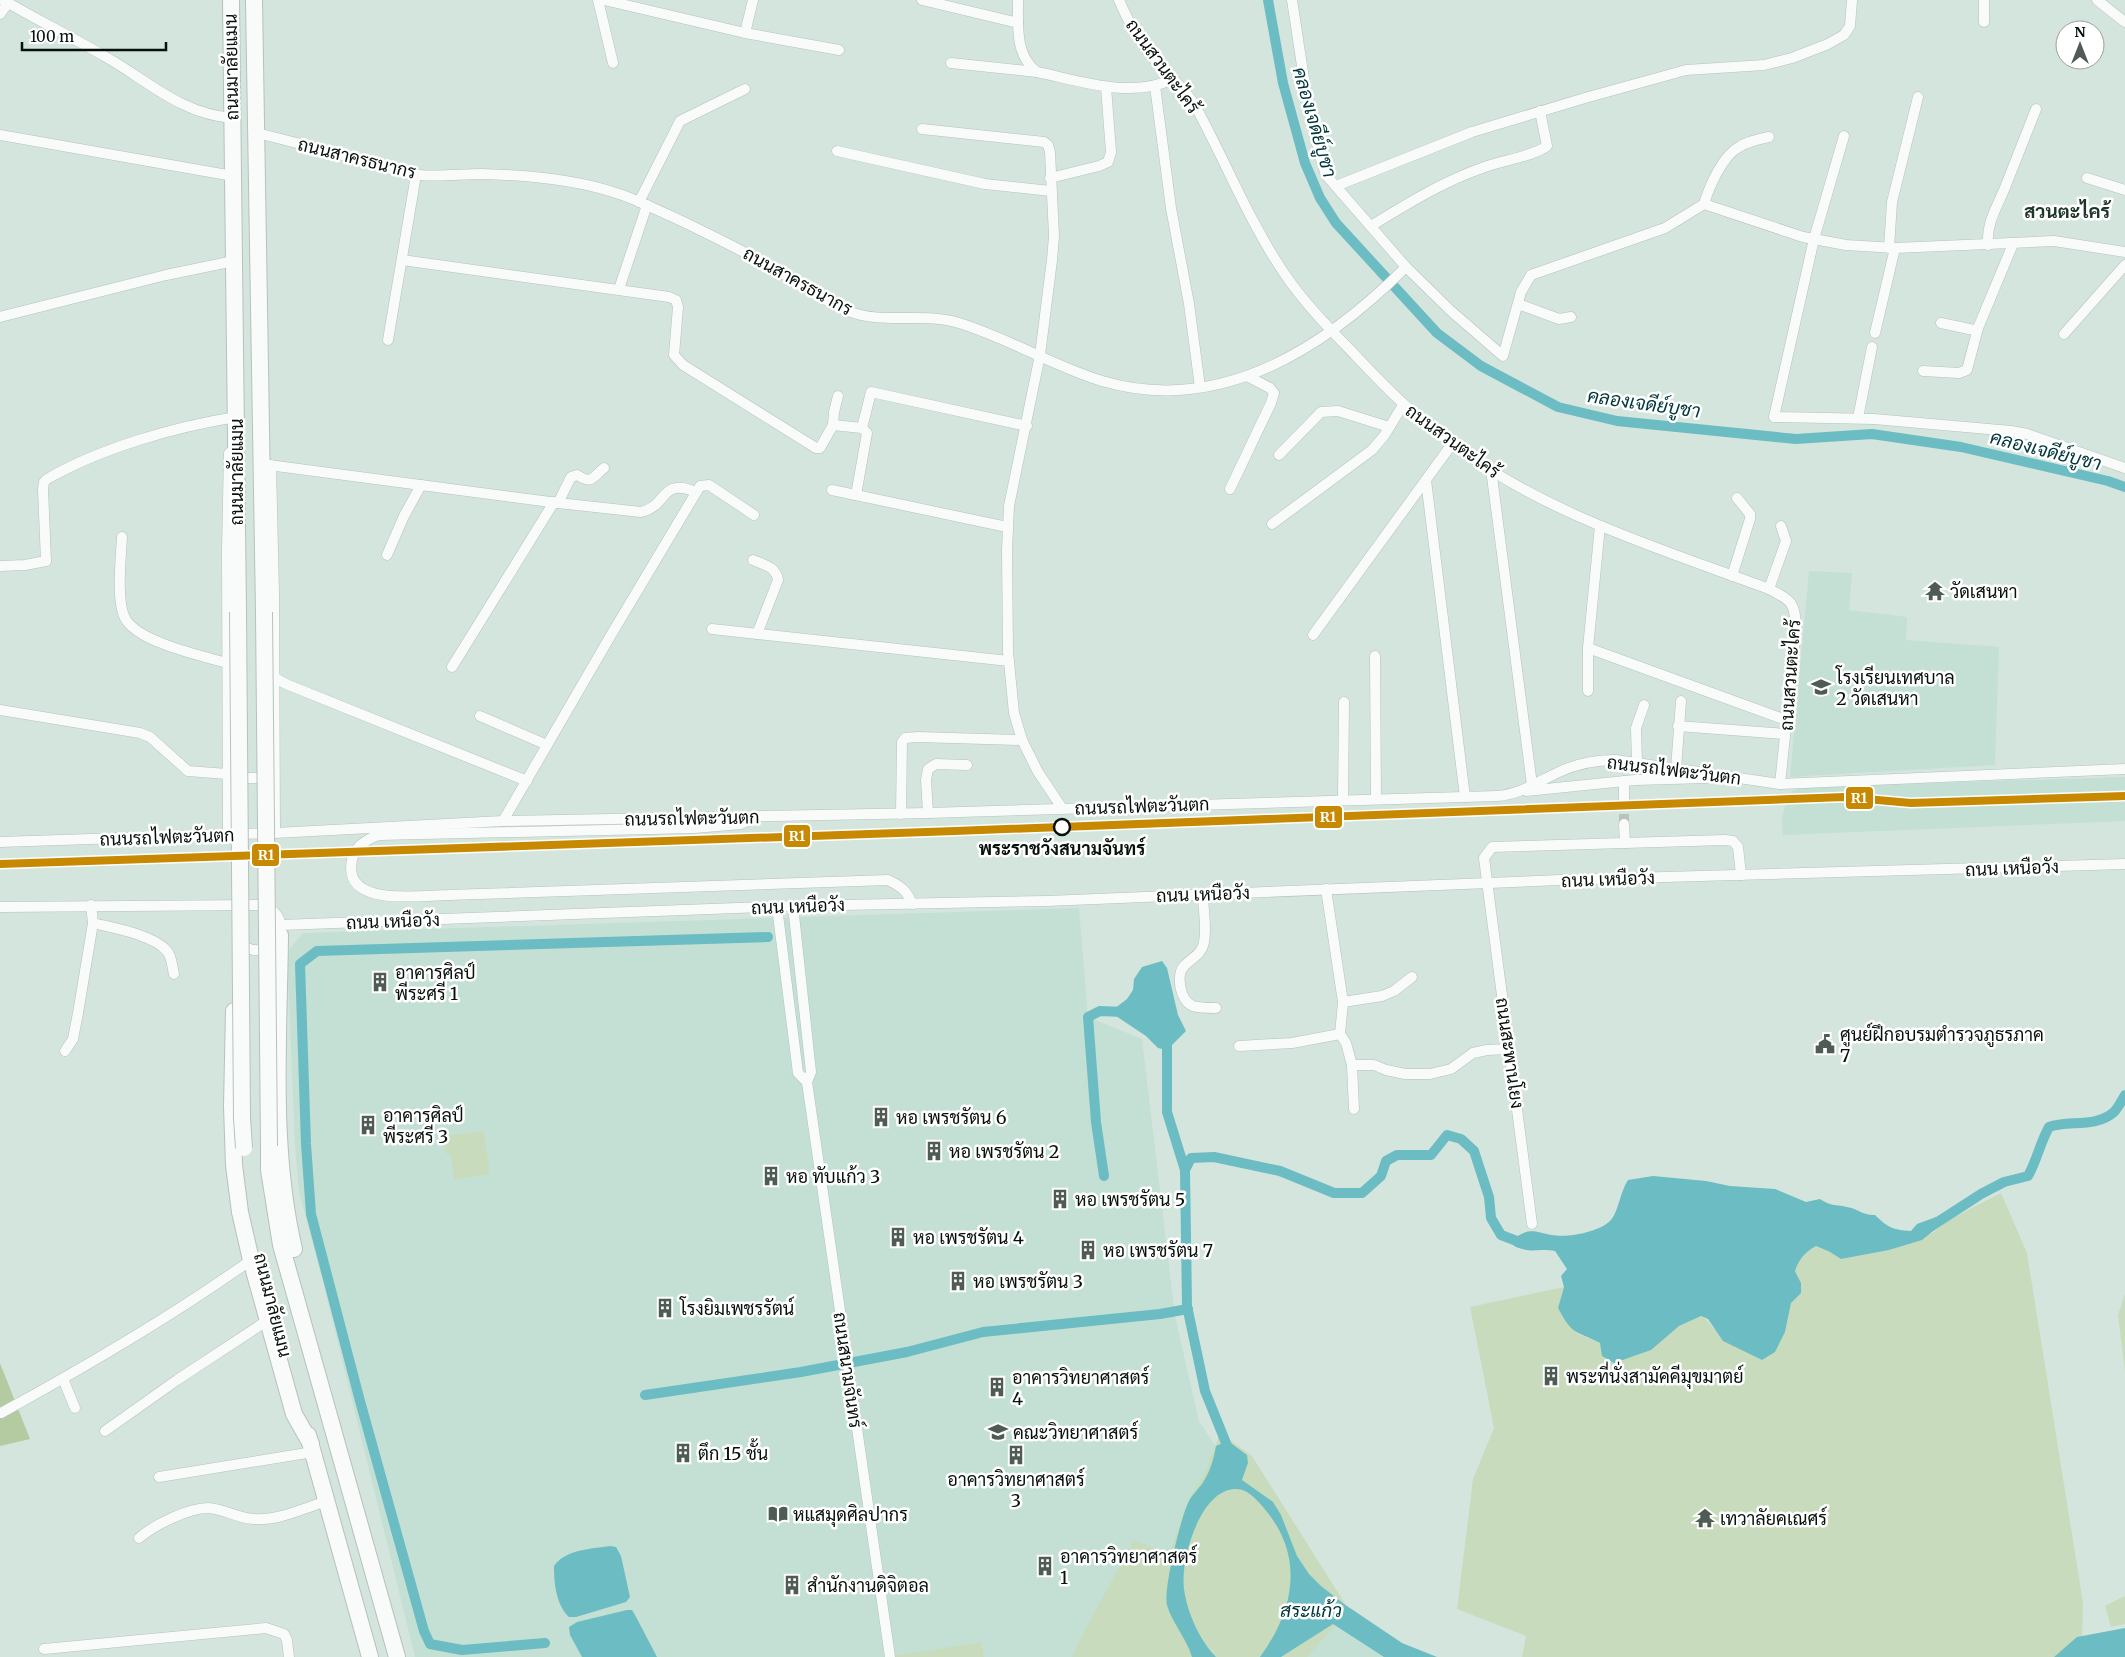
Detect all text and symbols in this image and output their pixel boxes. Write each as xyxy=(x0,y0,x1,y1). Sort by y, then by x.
street label: ถนนมาลัยแมน xyxy=(219,13,243,121)
street label: ถนนสวนตะไคร้ xyxy=(1121,13,1207,119)
scale bar xyxy=(22,20,166,52)
north arrow xyxy=(2055,20,2105,70)
text: N xyxy=(2074,23,2086,41)
text: 100 m xyxy=(30,27,74,46)
water label: คลองเจดีย์บูชา xyxy=(1286,64,1342,181)
street label: ถนนสาครธนากร xyxy=(295,132,419,184)
district label: สวนตะไคร้ xyxy=(2024,199,2111,223)
street label: ถนนสาครธนากร xyxy=(739,242,857,321)
water label: คลองเจดีย์บูชา xyxy=(1586,383,1702,425)
street label: ถนนสวนตะไคร้ xyxy=(1401,398,1506,484)
street label: ถนนมาลัยแมน xyxy=(225,419,248,525)
water label: คลองเจดีย์บูชา xyxy=(1987,425,2104,477)
temple icon: วัดเสนหา xyxy=(1924,580,1946,602)
place label: วัดเสนหา xyxy=(1950,580,2018,603)
street label: ถนนสวนตะไคร้ xyxy=(1774,617,1805,731)
place label: โรงเรียนเทศบาล 2 วัดเสนหา xyxy=(1835,665,1955,710)
school or university icon: โรงเรียนเทศบาล 2 วัดเสนหา xyxy=(1810,676,1832,698)
street label: ถนนรถไฟตะวันตก xyxy=(1606,749,1743,790)
line badge: R1 xyxy=(1845,786,1874,810)
text: R1 xyxy=(1851,789,1868,807)
street label: ถนนรถไฟตะวันตก xyxy=(1074,791,1210,820)
street label: ถนนรถไฟตะวันตก xyxy=(624,804,760,831)
line badge: R1 xyxy=(1314,805,1343,829)
text: R1 xyxy=(1320,808,1337,826)
marker: พระราชวังสนามจันทร์ xyxy=(1053,818,1071,836)
street label: ถนนรถไฟตะวันตก xyxy=(99,822,235,851)
line badge: R1 xyxy=(783,824,811,848)
text: R1 xyxy=(789,827,806,845)
place label: พระราชวังสนามจันทร์ xyxy=(979,836,1147,860)
line badge: R1 xyxy=(251,843,280,867)
text: R1 xyxy=(258,846,275,864)
street label: ถนน เหนือวัง xyxy=(1965,855,2059,881)
street label: ถนน เหนือวัง xyxy=(1561,866,1655,892)
street label: ถนน เหนือวัง xyxy=(1156,881,1250,907)
street label: ถนน เหนือวัง xyxy=(751,893,845,919)
street label: ถนน เหนือวัง xyxy=(346,908,440,934)
place label: อาคารศิลป์ พีระศรี 1 xyxy=(395,961,476,1005)
building icon: อาคารศิลป์ พีระศรี 1 xyxy=(369,971,391,993)
street label: ถนนสะพานโยง xyxy=(1491,996,1530,1110)
place label: ศูนย์ฝึกอบรมตำรวจภูธรภาค 7 xyxy=(1840,1022,2044,1067)
public building icon: ศูนย์ฝึกอบรมตำรวจภูธรภาค 7 xyxy=(1814,1033,1836,1055)
place label: อาคารศิลป์ พีระศรี 3 xyxy=(383,1104,464,1148)
building icon: หอ เพรชรัตน 6 xyxy=(870,1106,892,1128)
place label: หอ เพรชรัตน 6 xyxy=(896,1106,1007,1129)
building icon: อาคารศิลป์ พีระศรี 3 xyxy=(357,1114,379,1136)
building icon: หอ เพรชรัตน 2 xyxy=(923,1140,945,1162)
place label: หอ เพรชรัตน 2 xyxy=(949,1140,1060,1163)
building icon: หอ ทับแก้ว 3 xyxy=(760,1165,782,1187)
place label: หอ ทับแก้ว 3 xyxy=(786,1165,880,1188)
building icon: หอ เพรชรัตน 5 xyxy=(1049,1188,1071,1210)
place label: หอ เพรชรัตน 5 xyxy=(1075,1188,1185,1211)
building icon: หอ เพรชรัตน 4 xyxy=(887,1226,909,1248)
place label: หอ เพรชรัตน 4 xyxy=(913,1226,1024,1249)
building icon: หอ เพรชรัตน 7 xyxy=(1077,1239,1099,1261)
place label: หอ เพรชรัตน 7 xyxy=(1103,1239,1213,1262)
street label: ถนนมาลัยแมน xyxy=(249,1250,297,1360)
building icon: หอ เพรชรัตน 3 xyxy=(947,1270,969,1292)
place label: หอ เพรชรัตน 3 xyxy=(973,1270,1083,1293)
place label: โรงยิมเพชรรัตน์ xyxy=(679,1296,794,1320)
building icon: โรงยิมเพชรรัตน์ xyxy=(654,1297,676,1319)
street label: ถนนสนามจันทร์ xyxy=(828,1310,869,1430)
place label: พระที่นั่งสามัคคีมุขมาตย์ xyxy=(1566,1361,1743,1389)
place label: อาคารวิทยาศาสตร์ 4 xyxy=(1012,1365,1150,1410)
building icon: พระที่นั่งสามัคคีมุขมาตย์ xyxy=(1540,1365,1562,1387)
building icon: อาคารวิทยาศาสตร์ 4 xyxy=(986,1376,1008,1398)
place label: คณะวิทยาศาสตร์ xyxy=(1013,1420,1138,1444)
school or university icon: คณะวิทยาศาสตร์ xyxy=(987,1421,1009,1443)
place label: ตึก 15 ชั้น xyxy=(698,1438,768,1465)
building icon: ตึก 15 ชั้น xyxy=(672,1442,694,1464)
building icon: อาคารวิทยาศาสตร์ 3 xyxy=(1005,1444,1027,1466)
place label: อาคารวิทยาศาสตร์ 3 xyxy=(947,1467,1085,1512)
library icon: หแสมุดศิลปากร xyxy=(767,1503,789,1525)
place label: หแสมุดศิลปากร xyxy=(793,1503,908,1527)
place label: เทวาลัยคเณศร์ xyxy=(1720,1506,1827,1530)
temple icon: เทวาลัยคเณศร์ xyxy=(1694,1507,1716,1529)
place label: อาคารวิทยาศาสตร์ 1 xyxy=(1060,1544,1198,1589)
building icon: อาคารวิทยาศาสตร์ 1 xyxy=(1034,1555,1056,1577)
building icon: สำนักงานดิจิตอล xyxy=(781,1574,803,1596)
place label: สำนักงานดิจิตอล xyxy=(807,1574,929,1597)
water label: สระแก้ว xyxy=(1280,1598,1342,1622)

